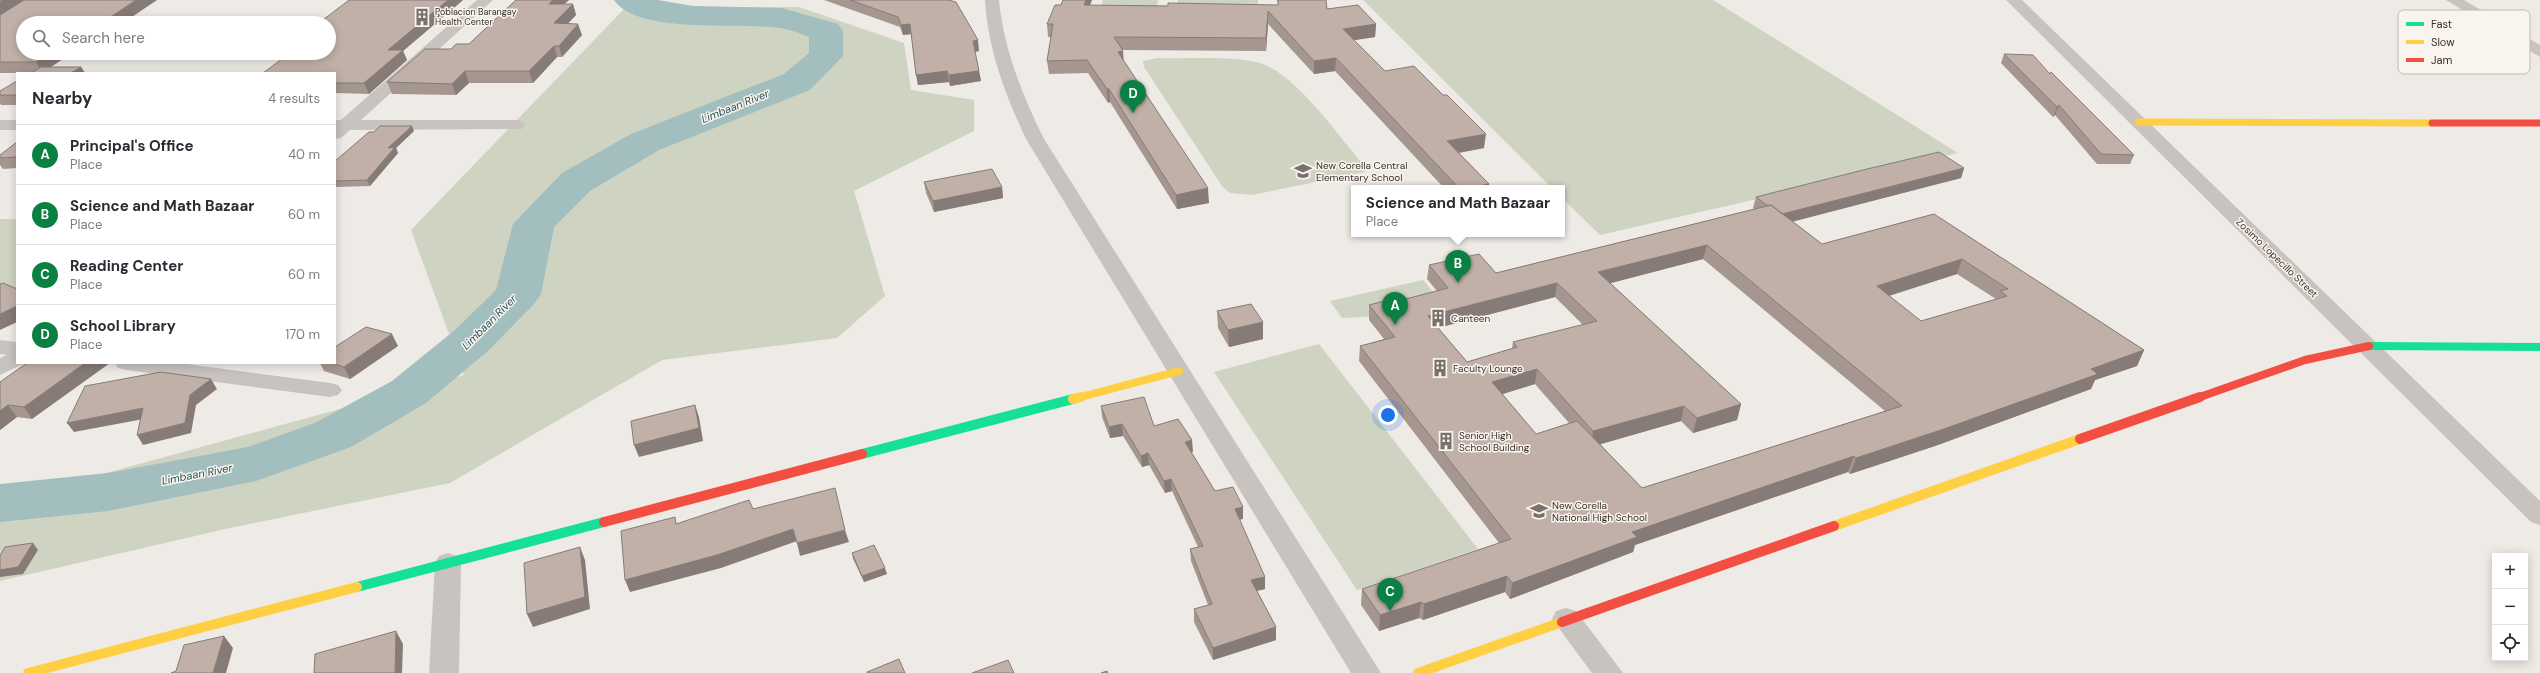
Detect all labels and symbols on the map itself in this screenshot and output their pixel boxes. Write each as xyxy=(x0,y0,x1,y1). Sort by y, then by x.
place label: Poblacion Barangay Health Center xyxy=(435,6,517,28)
building icon: Poblacion Barangay Health Center xyxy=(412,7,432,27)
legend xyxy=(2398,10,2530,74)
text: Fast xyxy=(2431,17,2452,31)
text: Slow xyxy=(2431,35,2455,49)
text: Jam xyxy=(2431,53,2452,67)
pin: D xyxy=(1120,80,1146,113)
water label: Limbaan River xyxy=(699,86,772,126)
place label: New Corella Central Elementary School xyxy=(1316,159,1407,184)
school or university icon: New Corella Central Elementary School xyxy=(1293,161,1313,181)
street label: Zosimo Lopecillo Street xyxy=(2233,216,2321,300)
pin: B xyxy=(1445,250,1471,283)
water label: Limbaan River xyxy=(459,291,520,352)
pin: A xyxy=(1382,292,1408,325)
building icon: Canteen xyxy=(1428,308,1448,328)
place label: Canteen xyxy=(1451,312,1490,325)
building icon: Faculty Lounge xyxy=(1430,358,1450,378)
place label: Faculty Lounge xyxy=(1453,362,1523,375)
your location xyxy=(1378,405,1398,425)
place label: Senior High School Building xyxy=(1459,429,1530,454)
building icon: Senior High School Building xyxy=(1436,431,1456,451)
water label: Limbaan River xyxy=(160,460,235,488)
place label: New Corella National High School xyxy=(1552,499,1647,524)
school or university icon: New Corella National High School xyxy=(1529,501,1549,521)
pin: C xyxy=(1377,578,1403,611)

